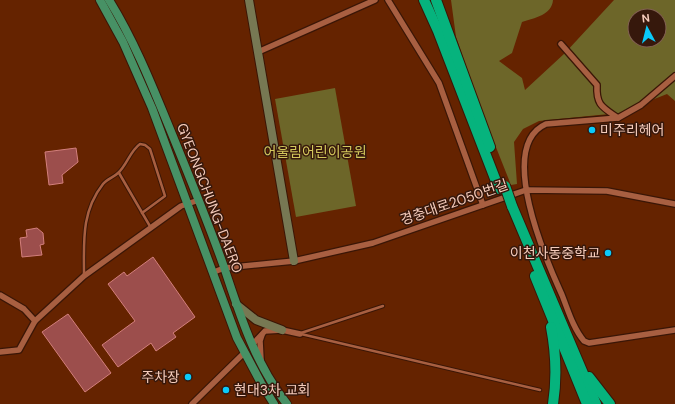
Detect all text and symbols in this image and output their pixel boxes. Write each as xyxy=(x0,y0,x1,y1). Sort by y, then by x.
north arrow xyxy=(627,8,667,48)
text: N xyxy=(641,11,651,26)
street label: GYEONGCHUNG-DAERO xyxy=(173,121,247,276)
place label: 미주리헤어 xyxy=(600,121,664,139)
marker: 미주리헤어 xyxy=(587,125,597,135)
park label: 어울림어린이공원 xyxy=(263,143,367,161)
street label: 경충대로2050번길 xyxy=(398,175,510,229)
place label: 이천사동중학교 xyxy=(510,244,600,262)
marker: 이천사동중학교 xyxy=(603,248,613,258)
place label: 주차장 xyxy=(141,368,180,386)
marker: 주차장 xyxy=(183,372,193,382)
place label: 현대3차 교회 xyxy=(234,381,310,399)
marker: 현대3차 교회 xyxy=(221,385,231,395)

